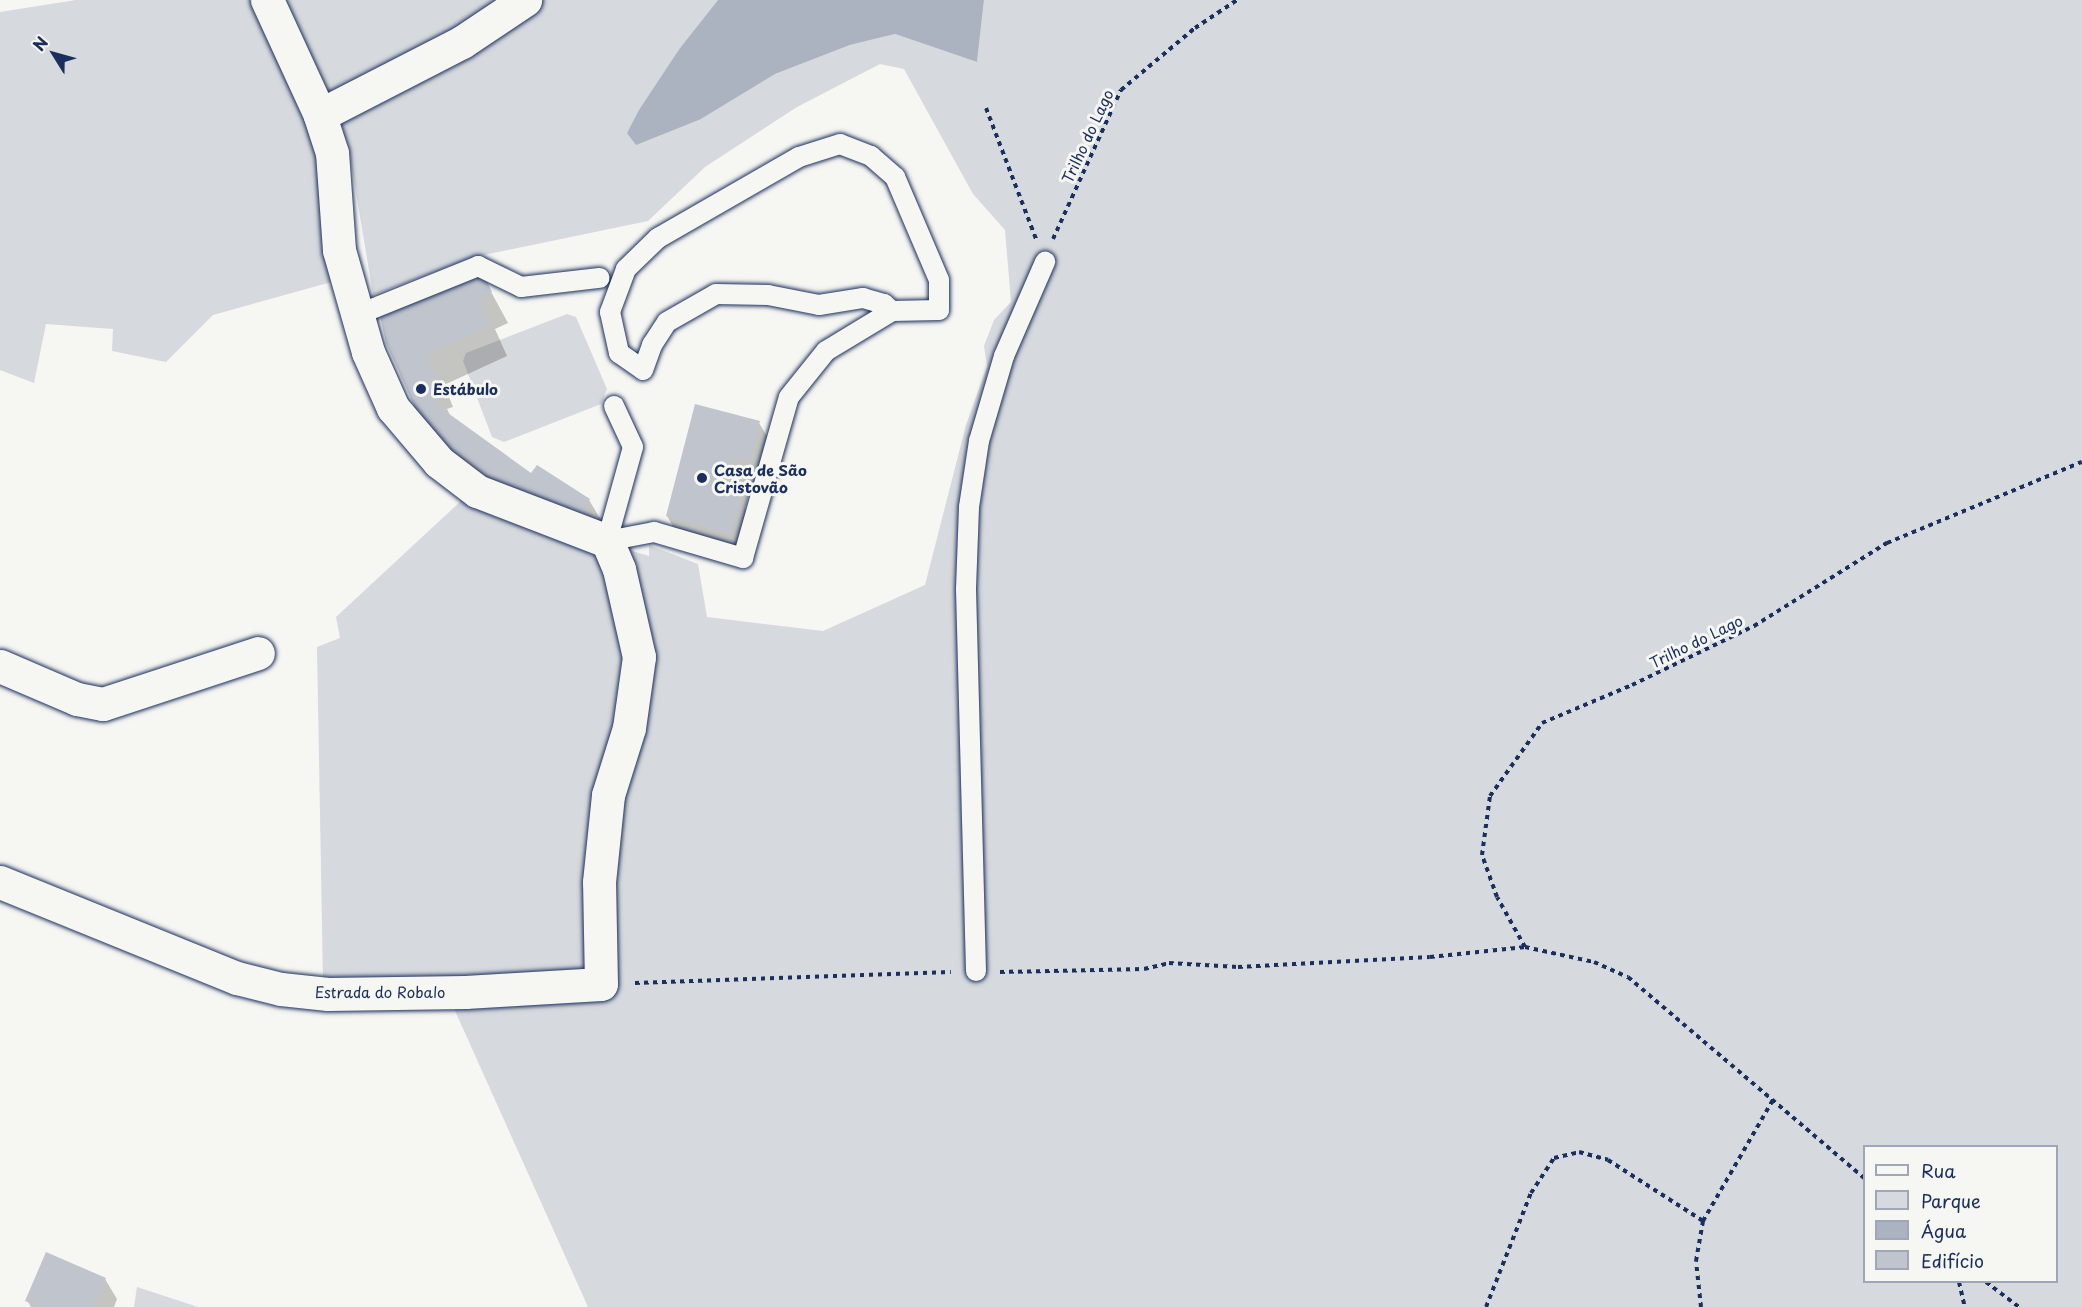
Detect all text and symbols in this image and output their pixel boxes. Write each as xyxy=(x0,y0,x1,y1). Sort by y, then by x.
north arrow xyxy=(24,24,84,84)
text: N xyxy=(26,31,53,55)
street label: Trilho do Lago xyxy=(1057,86,1117,186)
place label: Estábulo xyxy=(433,380,498,398)
marker: Estábulo xyxy=(414,382,428,396)
place label: Casa de São Cristovão xyxy=(714,460,808,495)
marker: Casa de São Cristovão xyxy=(695,471,709,485)
street label: Trilho do Lago xyxy=(1646,611,1746,671)
street label: Estrada do Robalo xyxy=(314,983,446,1001)
legend xyxy=(1863,1145,2058,1283)
text: Rua xyxy=(1921,1157,1956,1184)
text: Parque xyxy=(1921,1187,1981,1214)
text: Água xyxy=(1921,1217,1966,1244)
text: Edifício xyxy=(1921,1247,1984,1274)

